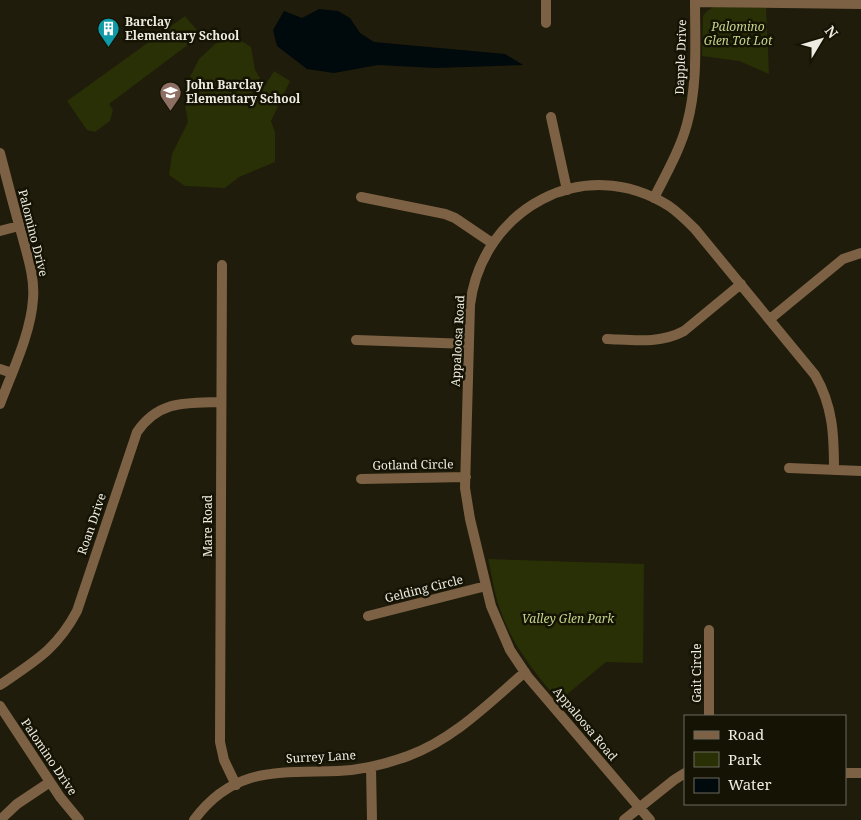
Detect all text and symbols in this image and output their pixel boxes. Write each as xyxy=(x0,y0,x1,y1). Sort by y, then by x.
place label: Barclay Elementary School xyxy=(125,13,240,44)
north arrow xyxy=(796,15,846,65)
building icon: Barclay Elementary School xyxy=(97,17,121,48)
park label: Palomino Glen Tot Lot xyxy=(704,18,773,49)
street label: Dapple Drive xyxy=(671,19,690,95)
text: N xyxy=(821,21,843,42)
place label: John Barclay Elementary School xyxy=(185,76,301,107)
school or university icon: John Barclay Elementary School xyxy=(158,80,182,111)
street label: Palomino Drive xyxy=(14,188,53,278)
street label: Appaloosa Road xyxy=(447,294,468,387)
street label: Gotland Circle xyxy=(372,455,454,474)
street label: Roan Drive xyxy=(73,491,110,557)
street label: Mare Road xyxy=(199,494,216,557)
street label: Gelding Circle xyxy=(383,571,465,606)
park label: Valley Glen Park xyxy=(522,610,615,627)
street label: Gait Circle xyxy=(688,643,705,703)
street label: Appaloosa Road xyxy=(549,683,622,765)
street label: Palomino Drive xyxy=(17,715,81,798)
legend xyxy=(684,715,846,805)
text: Road xyxy=(728,724,764,744)
street label: Surrey Lane xyxy=(285,746,356,767)
text: Park xyxy=(728,749,762,769)
text: Water xyxy=(728,774,771,794)

